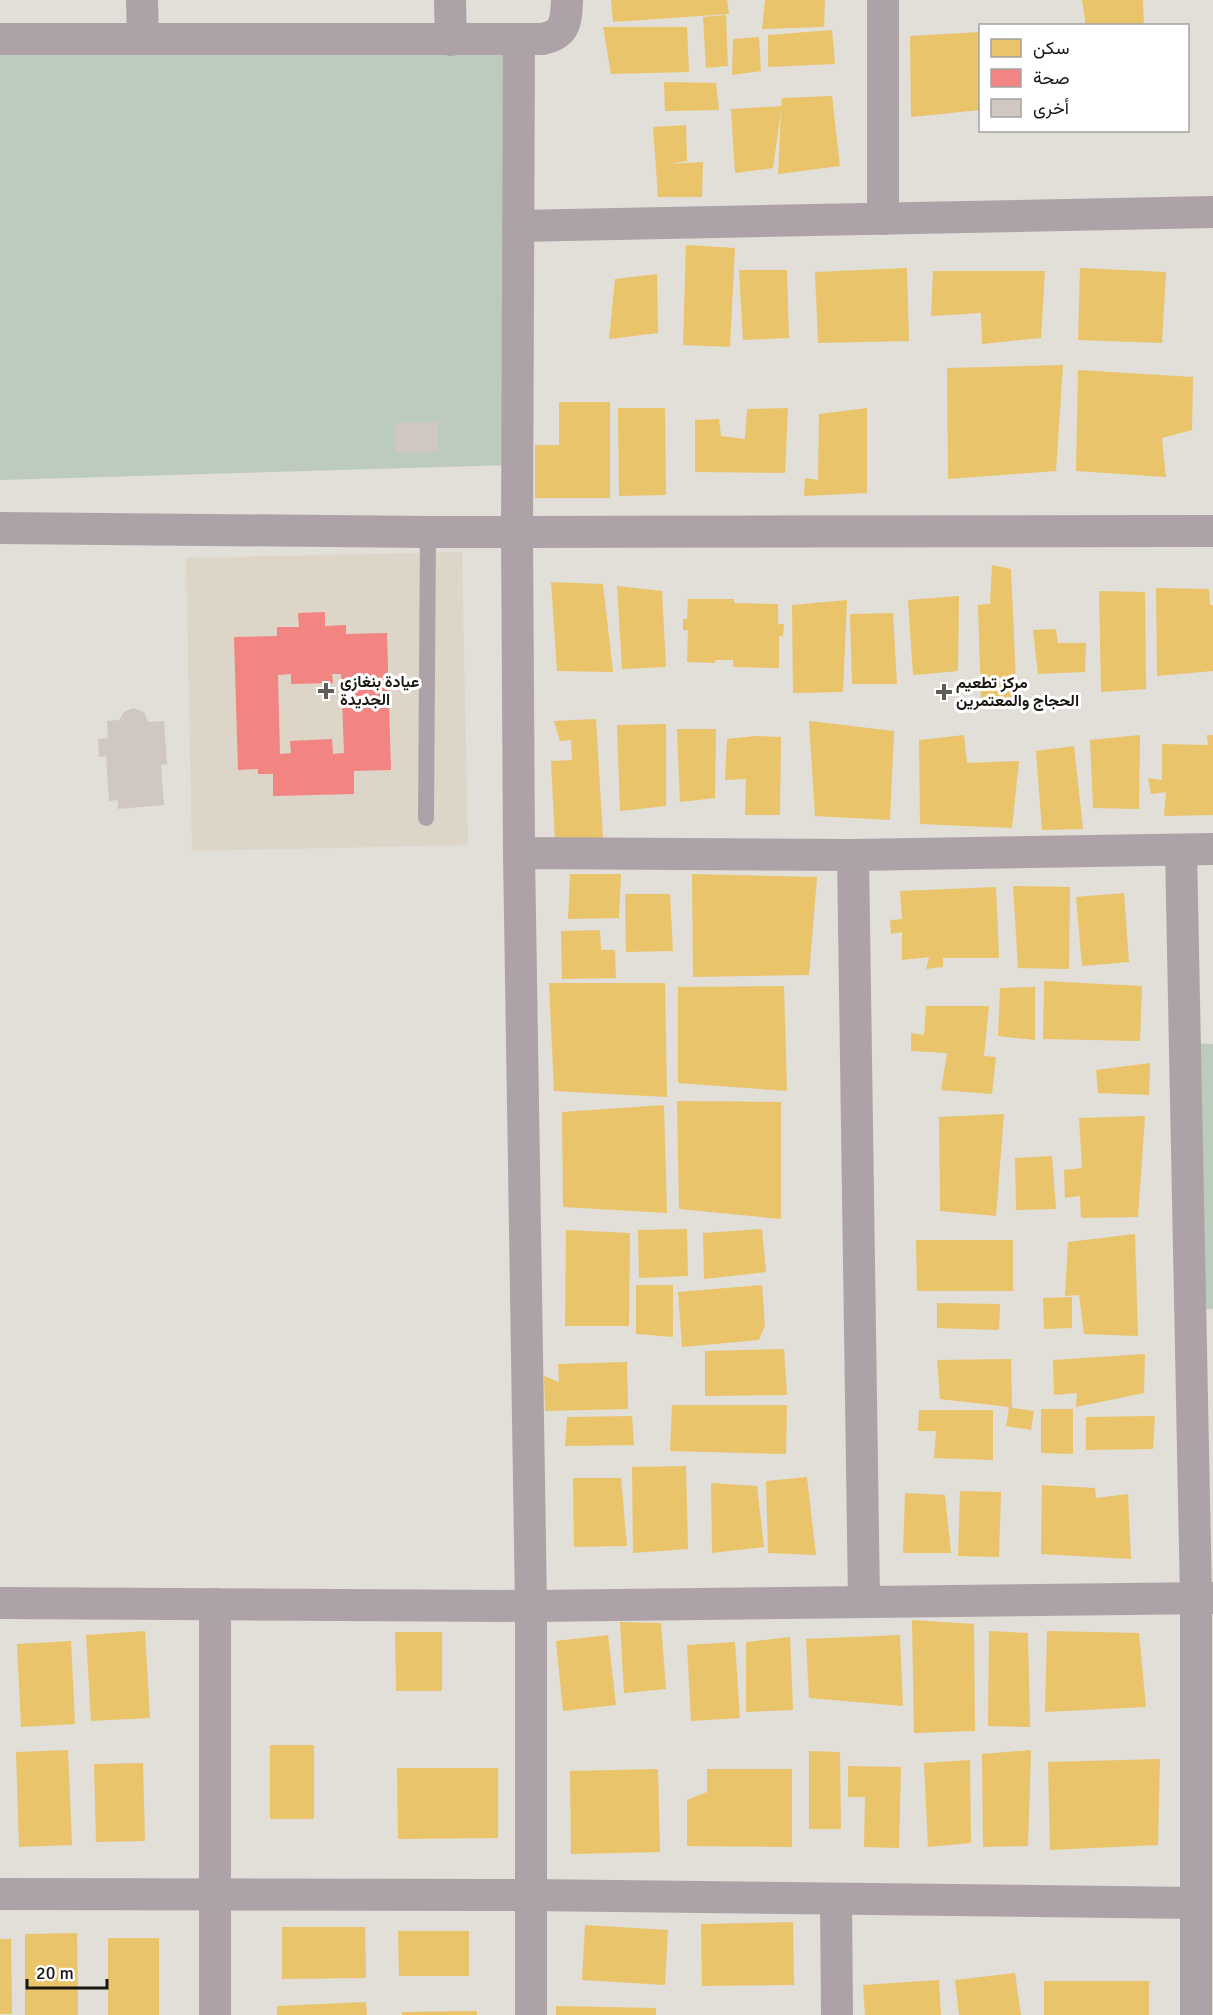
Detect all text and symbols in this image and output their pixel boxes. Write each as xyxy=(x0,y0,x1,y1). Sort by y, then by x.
legend xyxy=(979,24,1189,132)
text: سكن xyxy=(1033,37,1069,59)
text: صحة xyxy=(1033,67,1070,89)
text: أخرى xyxy=(1033,97,1069,119)
place label: عيادة بنغازي الجديدة xyxy=(340,672,419,710)
place label: مركز تطعيم الحجاج والمعتمرين xyxy=(956,673,1079,711)
marker: عيادة بنغازي الجديدة xyxy=(317,682,335,700)
marker: مركز تطعيم الحجاج والمعتمرين xyxy=(937,685,951,699)
scale bar xyxy=(27,1952,106,1990)
text: 20 m xyxy=(36,1962,74,1984)

